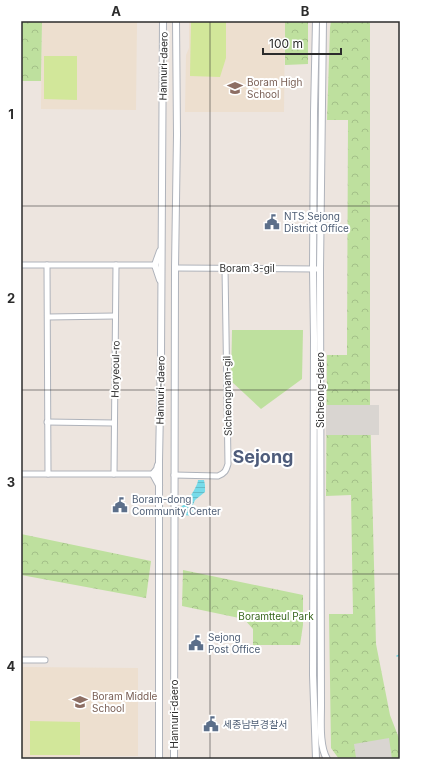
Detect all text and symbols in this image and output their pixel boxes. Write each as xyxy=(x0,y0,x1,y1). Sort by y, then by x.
text: A xyxy=(111,3,121,19)
text: B xyxy=(301,3,310,19)
scale bar xyxy=(263,30,341,56)
street label: Hannuri-daero xyxy=(156,31,170,101)
text: 100 m xyxy=(269,36,303,51)
place label: Boram High School xyxy=(247,76,302,100)
school or university icon: Boram High School xyxy=(226,79,244,97)
text: 1 xyxy=(8,106,14,122)
place label: NTS Sejong District Office xyxy=(284,210,349,234)
public building icon: NTS Sejong District Office xyxy=(263,213,281,231)
street label: Boram 3-gil xyxy=(219,262,275,274)
text: 2 xyxy=(7,290,15,306)
street label: Horyeoul-ro xyxy=(109,340,121,398)
street label: Sicheong-daero xyxy=(314,352,326,428)
street label: Hannuri-daero xyxy=(153,355,167,425)
street label: Sicheongnam-gil xyxy=(220,356,234,436)
district label: Sejong xyxy=(232,446,294,467)
text: 3 xyxy=(7,474,15,490)
place label: Boram-dong Community Center xyxy=(132,493,221,517)
public building icon: Boram-dong Community Center xyxy=(111,496,129,514)
park label: Boramtteul Park xyxy=(238,610,314,622)
place label: Sejong Post Office xyxy=(208,631,260,655)
public building icon: Sejong Post Office xyxy=(187,634,205,652)
text: 4 xyxy=(7,658,16,674)
street label: Hannuri-daero xyxy=(168,680,180,748)
place label: Boram Middle School xyxy=(92,690,158,714)
school or university icon: Boram Middle School xyxy=(71,693,89,711)
public building icon: 세종남부경찰서 xyxy=(202,715,220,733)
place label: 세종남부경찰서 xyxy=(223,718,287,730)

